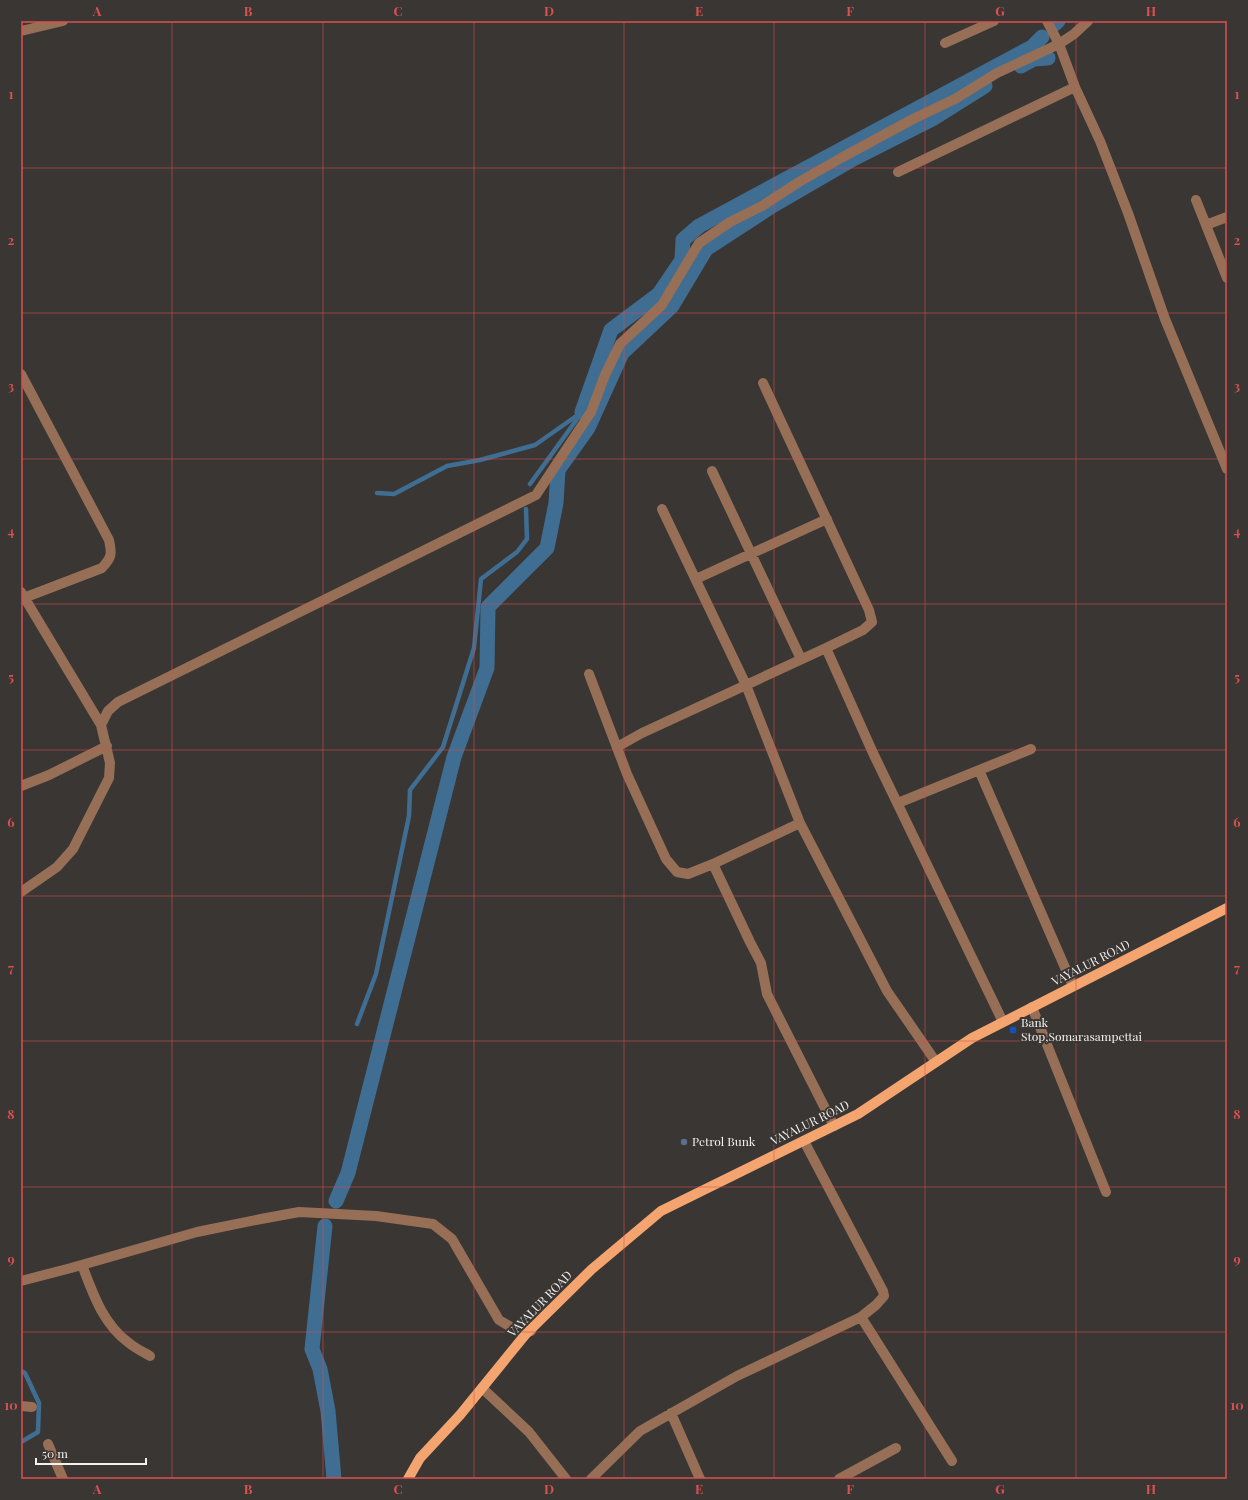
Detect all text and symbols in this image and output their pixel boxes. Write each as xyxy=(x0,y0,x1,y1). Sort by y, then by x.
text: A xyxy=(92,2,102,19)
text: B xyxy=(244,2,253,19)
text: C xyxy=(393,2,403,19)
text: D xyxy=(544,2,554,19)
text: E xyxy=(695,2,703,19)
text: F xyxy=(846,2,854,19)
text: G xyxy=(995,2,1005,19)
text: H xyxy=(1146,2,1156,19)
text: 1 xyxy=(9,85,14,102)
text: 1 xyxy=(1235,85,1240,102)
text: 2 xyxy=(8,231,15,248)
text: 2 xyxy=(1234,231,1241,248)
text: 3 xyxy=(8,377,14,394)
text: 3 xyxy=(1234,377,1240,394)
text: 4 xyxy=(8,522,15,539)
text: 4 xyxy=(1234,522,1241,539)
text: 5 xyxy=(8,668,14,685)
text: 5 xyxy=(1234,668,1240,685)
text: 6 xyxy=(7,813,15,830)
text: 6 xyxy=(1233,813,1241,830)
street label: VAYALUR ROAD xyxy=(1048,935,1133,989)
text: 7 xyxy=(8,959,14,976)
text: 7 xyxy=(1234,959,1240,976)
place label: Bank Stop,Somarasampettai xyxy=(1021,1014,1142,1044)
marker: Bank Stop,Somarasampettai xyxy=(1008,1025,1018,1035)
street label: VAYALUR ROAD xyxy=(767,1096,852,1149)
text: 8 xyxy=(7,1105,15,1122)
text: 8 xyxy=(1233,1105,1241,1122)
place label: Petrol Bunk xyxy=(692,1133,756,1149)
marker: Petrol Bunk xyxy=(679,1137,689,1147)
text: 9 xyxy=(7,1250,15,1267)
text: 9 xyxy=(1233,1250,1241,1267)
street label: VAYALUR ROAD xyxy=(503,1267,575,1340)
text: 10 xyxy=(4,1396,18,1413)
text: 10 xyxy=(1230,1396,1244,1413)
scale bar xyxy=(36,1440,146,1466)
text: 50 m xyxy=(42,1445,68,1461)
text: A xyxy=(92,1480,102,1497)
text: B xyxy=(244,1480,253,1497)
text: C xyxy=(393,1480,403,1497)
text: D xyxy=(544,1480,554,1497)
text: E xyxy=(695,1480,703,1497)
text: F xyxy=(846,1480,854,1497)
text: G xyxy=(995,1480,1005,1497)
text: H xyxy=(1146,1480,1156,1497)

